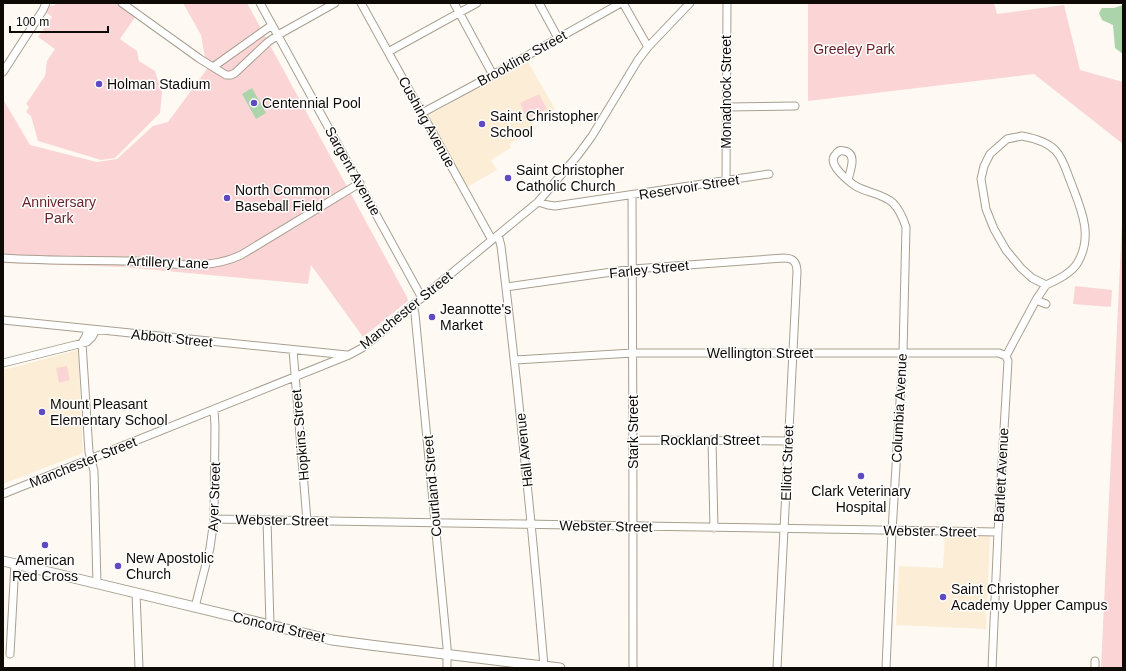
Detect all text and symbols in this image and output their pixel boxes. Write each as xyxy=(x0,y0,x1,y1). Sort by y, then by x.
scale bar xyxy=(10,8,108,34)
text: 100 m xyxy=(16,15,49,29)
street label: Brookline Street xyxy=(475,27,570,89)
street label: Monadnock Street xyxy=(718,35,734,149)
park label: Greeley Park xyxy=(813,41,896,57)
street label: Cushing Avenue xyxy=(395,74,459,171)
place label: Holman Stadium xyxy=(107,76,211,92)
marker: Holman Stadium xyxy=(94,79,104,89)
place label: Centennial Pool xyxy=(262,95,361,111)
marker: Centennial Pool xyxy=(249,98,259,108)
place label: Saint Christopher School xyxy=(490,108,599,140)
marker: Saint Christopher School xyxy=(477,119,487,129)
street label: Sargent Avenue xyxy=(322,124,384,219)
place label: Saint Christopher Catholic Church xyxy=(516,162,625,194)
street label: Reservoir Street xyxy=(638,171,740,203)
marker: Saint Christopher Catholic Church xyxy=(503,173,513,183)
place label: North Common Baseball Field xyxy=(235,182,330,214)
marker: North Common Baseball Field xyxy=(222,193,232,203)
park label: Anniversary Park xyxy=(22,194,96,226)
street label: Artillery Lane xyxy=(127,253,209,271)
street label: Farley Street xyxy=(608,257,690,281)
street label: Manchester Street xyxy=(357,268,456,352)
place label: Jeannotte's Market xyxy=(440,301,511,333)
marker: Jeannotte's Market xyxy=(427,312,437,322)
street label: Abbott Street xyxy=(131,326,214,350)
street label: Wellington Street xyxy=(707,345,813,361)
street label: Columbia Avenue xyxy=(888,353,910,463)
street label: Hopkins Street xyxy=(288,388,312,481)
street label: Stark Street xyxy=(625,395,641,469)
place label: Mount Pleasant Elementary School xyxy=(50,396,168,428)
marker: Mount Pleasant Elementary School xyxy=(37,407,47,417)
street label: Hall Avenue xyxy=(512,412,536,488)
street label: Elliott Street xyxy=(778,425,796,501)
street label: Bartlett Avenue xyxy=(991,427,1011,523)
street label: Rockland Street xyxy=(660,432,760,448)
street label: Manchester Street xyxy=(27,433,139,491)
street label: Courtland Street xyxy=(420,434,444,537)
street label: Ayer Street xyxy=(205,462,223,532)
marker: Clark Veterinary Hospital xyxy=(856,471,866,481)
place label: Clark Veterinary Hospital xyxy=(811,483,911,515)
street label: Webster Street xyxy=(235,511,329,529)
street label: Webster Street xyxy=(559,517,653,535)
street label: Webster Street xyxy=(883,522,977,540)
marker: American Red Cross xyxy=(40,540,50,550)
place label: New Apostolic Church xyxy=(126,550,214,582)
place label: American Red Cross xyxy=(12,552,78,584)
marker: New Apostolic Church xyxy=(113,561,123,571)
place label: Saint Christopher Academy Upper Campus xyxy=(951,581,1107,613)
marker: Saint Christopher Academy Upper Campus xyxy=(938,592,948,602)
street label: Concord Street xyxy=(231,609,327,645)

